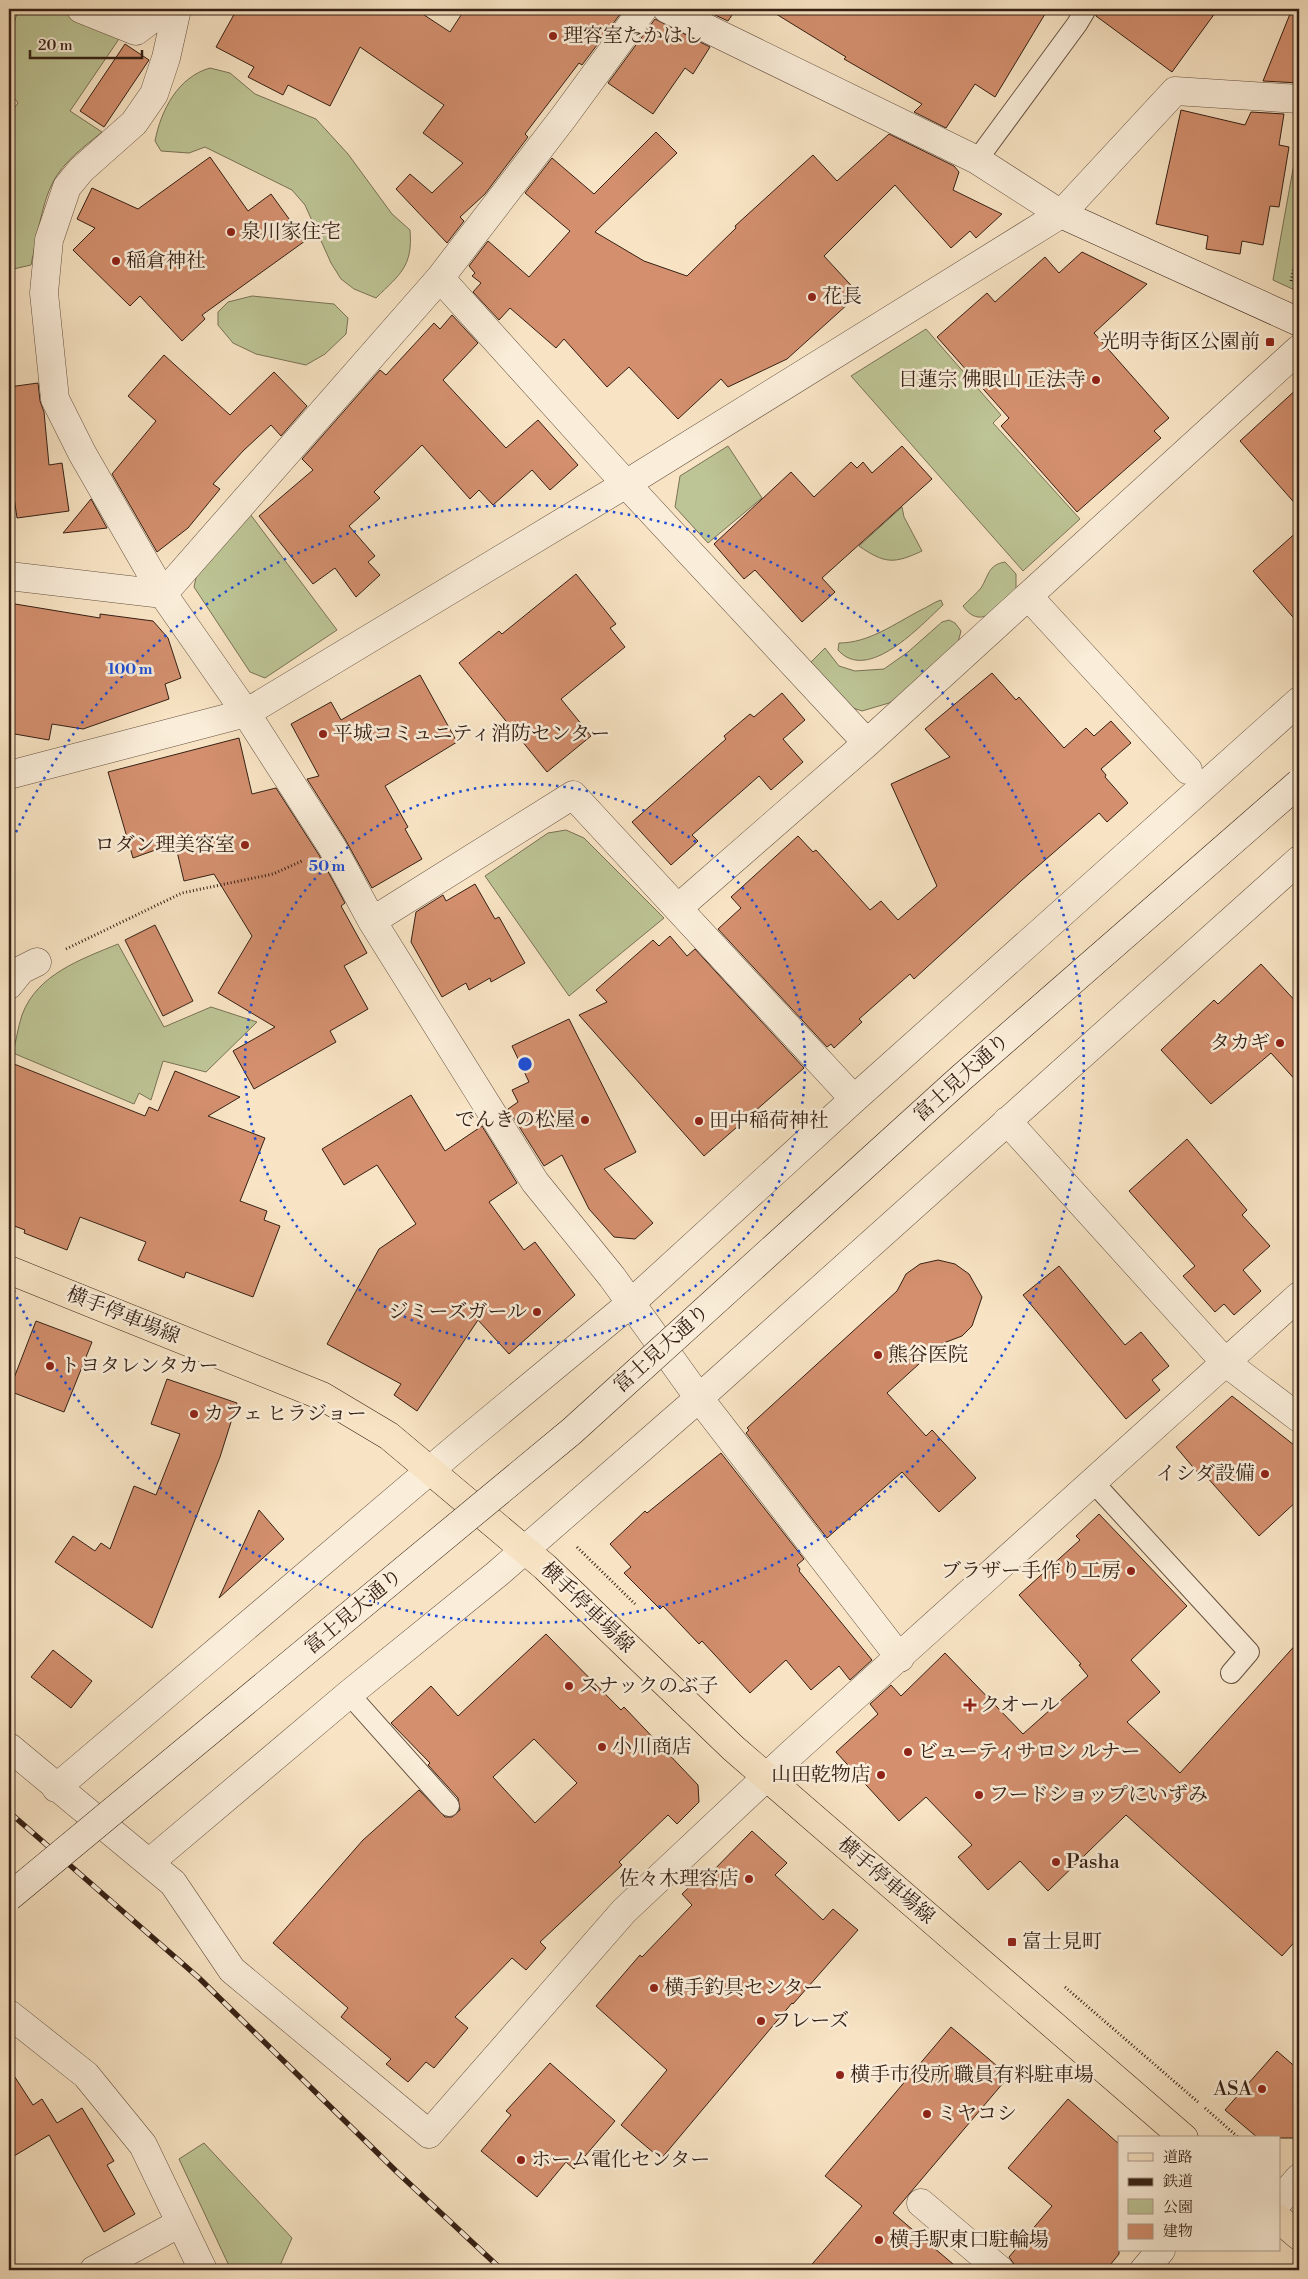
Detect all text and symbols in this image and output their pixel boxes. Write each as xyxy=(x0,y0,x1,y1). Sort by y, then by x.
place label: 理容室たかはし xyxy=(563,24,703,49)
scale bar xyxy=(30,28,142,60)
marker: 理容室たかはし xyxy=(547,30,559,42)
text: 20 m xyxy=(38,36,73,55)
place label: 泉川家住宅 xyxy=(241,220,341,245)
marker: 泉川家住宅 xyxy=(225,226,237,238)
place label: 稲倉神社 xyxy=(126,249,206,274)
marker: 稲倉神社 xyxy=(110,255,122,267)
place label: 花長 xyxy=(822,285,862,310)
marker: 花長 xyxy=(806,291,818,303)
place label: 光明寺街区公園前 xyxy=(1100,330,1260,355)
marker: 光明寺街区公園前 xyxy=(1264,336,1276,348)
place label: 日蓮宗 佛眼山 正法寺 xyxy=(898,368,1086,393)
marker: 日蓮宗 佛眼山 正法寺 xyxy=(1090,374,1102,386)
text: 100 m xyxy=(108,660,153,679)
place label: 平城コミュニティ消防センター xyxy=(333,722,610,747)
marker: 平城コミュニティ消防センター xyxy=(317,728,329,740)
place label: ロダン理美容室 xyxy=(95,833,235,858)
marker: ロダン理美容室 xyxy=(239,839,251,851)
text: 50 m xyxy=(309,857,345,876)
street label: 富士見大通り xyxy=(909,1029,1015,1127)
place label: タカギ xyxy=(1210,1031,1270,1056)
marker: タカギ xyxy=(1274,1037,1286,1049)
centre of rings xyxy=(516,1055,534,1073)
place label: でんきの松屋 xyxy=(455,1108,575,1133)
place label: 田中稲荷神社 xyxy=(709,1109,829,1134)
marker: でんきの松屋 xyxy=(579,1114,591,1126)
marker: 田中稲荷神社 xyxy=(693,1115,705,1127)
street label: 横手停車場線 xyxy=(63,1282,183,1350)
place label: ジミーズガール xyxy=(388,1300,527,1325)
street label: 富士見大通り xyxy=(609,1300,715,1398)
marker: ジミーズガール xyxy=(531,1306,543,1318)
place label: 熊谷医院 xyxy=(888,1343,968,1368)
marker: 熊谷医院 xyxy=(872,1349,884,1361)
place label: トヨタレンタカー xyxy=(60,1354,219,1379)
marker: トヨタレンタカー xyxy=(44,1360,56,1372)
place label: カフェ ヒラジョー xyxy=(204,1402,367,1427)
marker: カフェ ヒラジョー xyxy=(188,1408,200,1420)
place label: イシダ設備 xyxy=(1156,1462,1255,1487)
marker: イシダ設備 xyxy=(1259,1468,1271,1480)
street label: 横手停車場線 xyxy=(535,1557,639,1659)
place label: ブラザー手作り工房 xyxy=(941,1559,1121,1584)
street label: 富士見大通り xyxy=(300,1564,408,1660)
marker: ブラザー手作り工房 xyxy=(1125,1565,1137,1577)
place label: スナックのぶ子 xyxy=(579,1674,718,1699)
marker: スナックのぶ子 xyxy=(563,1680,575,1692)
place label: クオール xyxy=(980,1693,1060,1718)
marker: クオール xyxy=(964,1699,976,1711)
place label: 小川商店 xyxy=(612,1735,692,1760)
place label: ビューティサロン ルナー xyxy=(918,1740,1141,1765)
marker: 小川商店 xyxy=(596,1741,608,1753)
marker: ビューティサロン ルナー xyxy=(902,1746,914,1758)
place label: 山田乾物店 xyxy=(771,1763,871,1788)
marker: 山田乾物店 xyxy=(875,1769,887,1781)
place label: フードショップにいずみ xyxy=(989,1783,1208,1808)
marker: フードショップにいずみ xyxy=(973,1789,985,1801)
street label: 横手停車場線 xyxy=(833,1832,939,1930)
place label: Pasha xyxy=(1066,1850,1120,1875)
marker: Pasha xyxy=(1050,1856,1062,1868)
place label: 佐々木理容店 xyxy=(619,1867,739,1892)
marker: 佐々木理容店 xyxy=(743,1873,755,1885)
place label: 富士見町 xyxy=(1022,1930,1102,1955)
marker: 富士見町 xyxy=(1006,1936,1018,1948)
place label: 横手釣具センター xyxy=(664,1976,823,2001)
marker: 横手釣具センター xyxy=(648,1982,660,1994)
place label: フレーズ xyxy=(771,2009,849,2034)
marker: フレーズ xyxy=(755,2015,767,2027)
place label: 横手市役所 職員有料駐車場 xyxy=(850,2063,1094,2088)
marker: 横手市役所 職員有料駐車場 xyxy=(834,2069,846,2081)
place label: ASA xyxy=(1212,2077,1253,2102)
marker: ASA xyxy=(1256,2083,1268,2095)
place label: ミヤコシ xyxy=(937,2102,1017,2127)
marker: ミヤコシ xyxy=(921,2108,933,2120)
legend xyxy=(1118,2136,1280,2252)
place label: ホーム電化センター xyxy=(531,2148,710,2173)
text: 道路 xyxy=(1163,2148,1193,2167)
marker: ホーム電化センター xyxy=(515,2154,527,2166)
text: 鉄道 xyxy=(1163,2172,1193,2191)
text: 公園 xyxy=(1163,2198,1193,2217)
text: 建物 xyxy=(1163,2222,1193,2241)
place label: 横手駅東口駐輪場 xyxy=(889,2228,1049,2253)
marker: 横手駅東口駐輪場 xyxy=(873,2234,885,2246)

